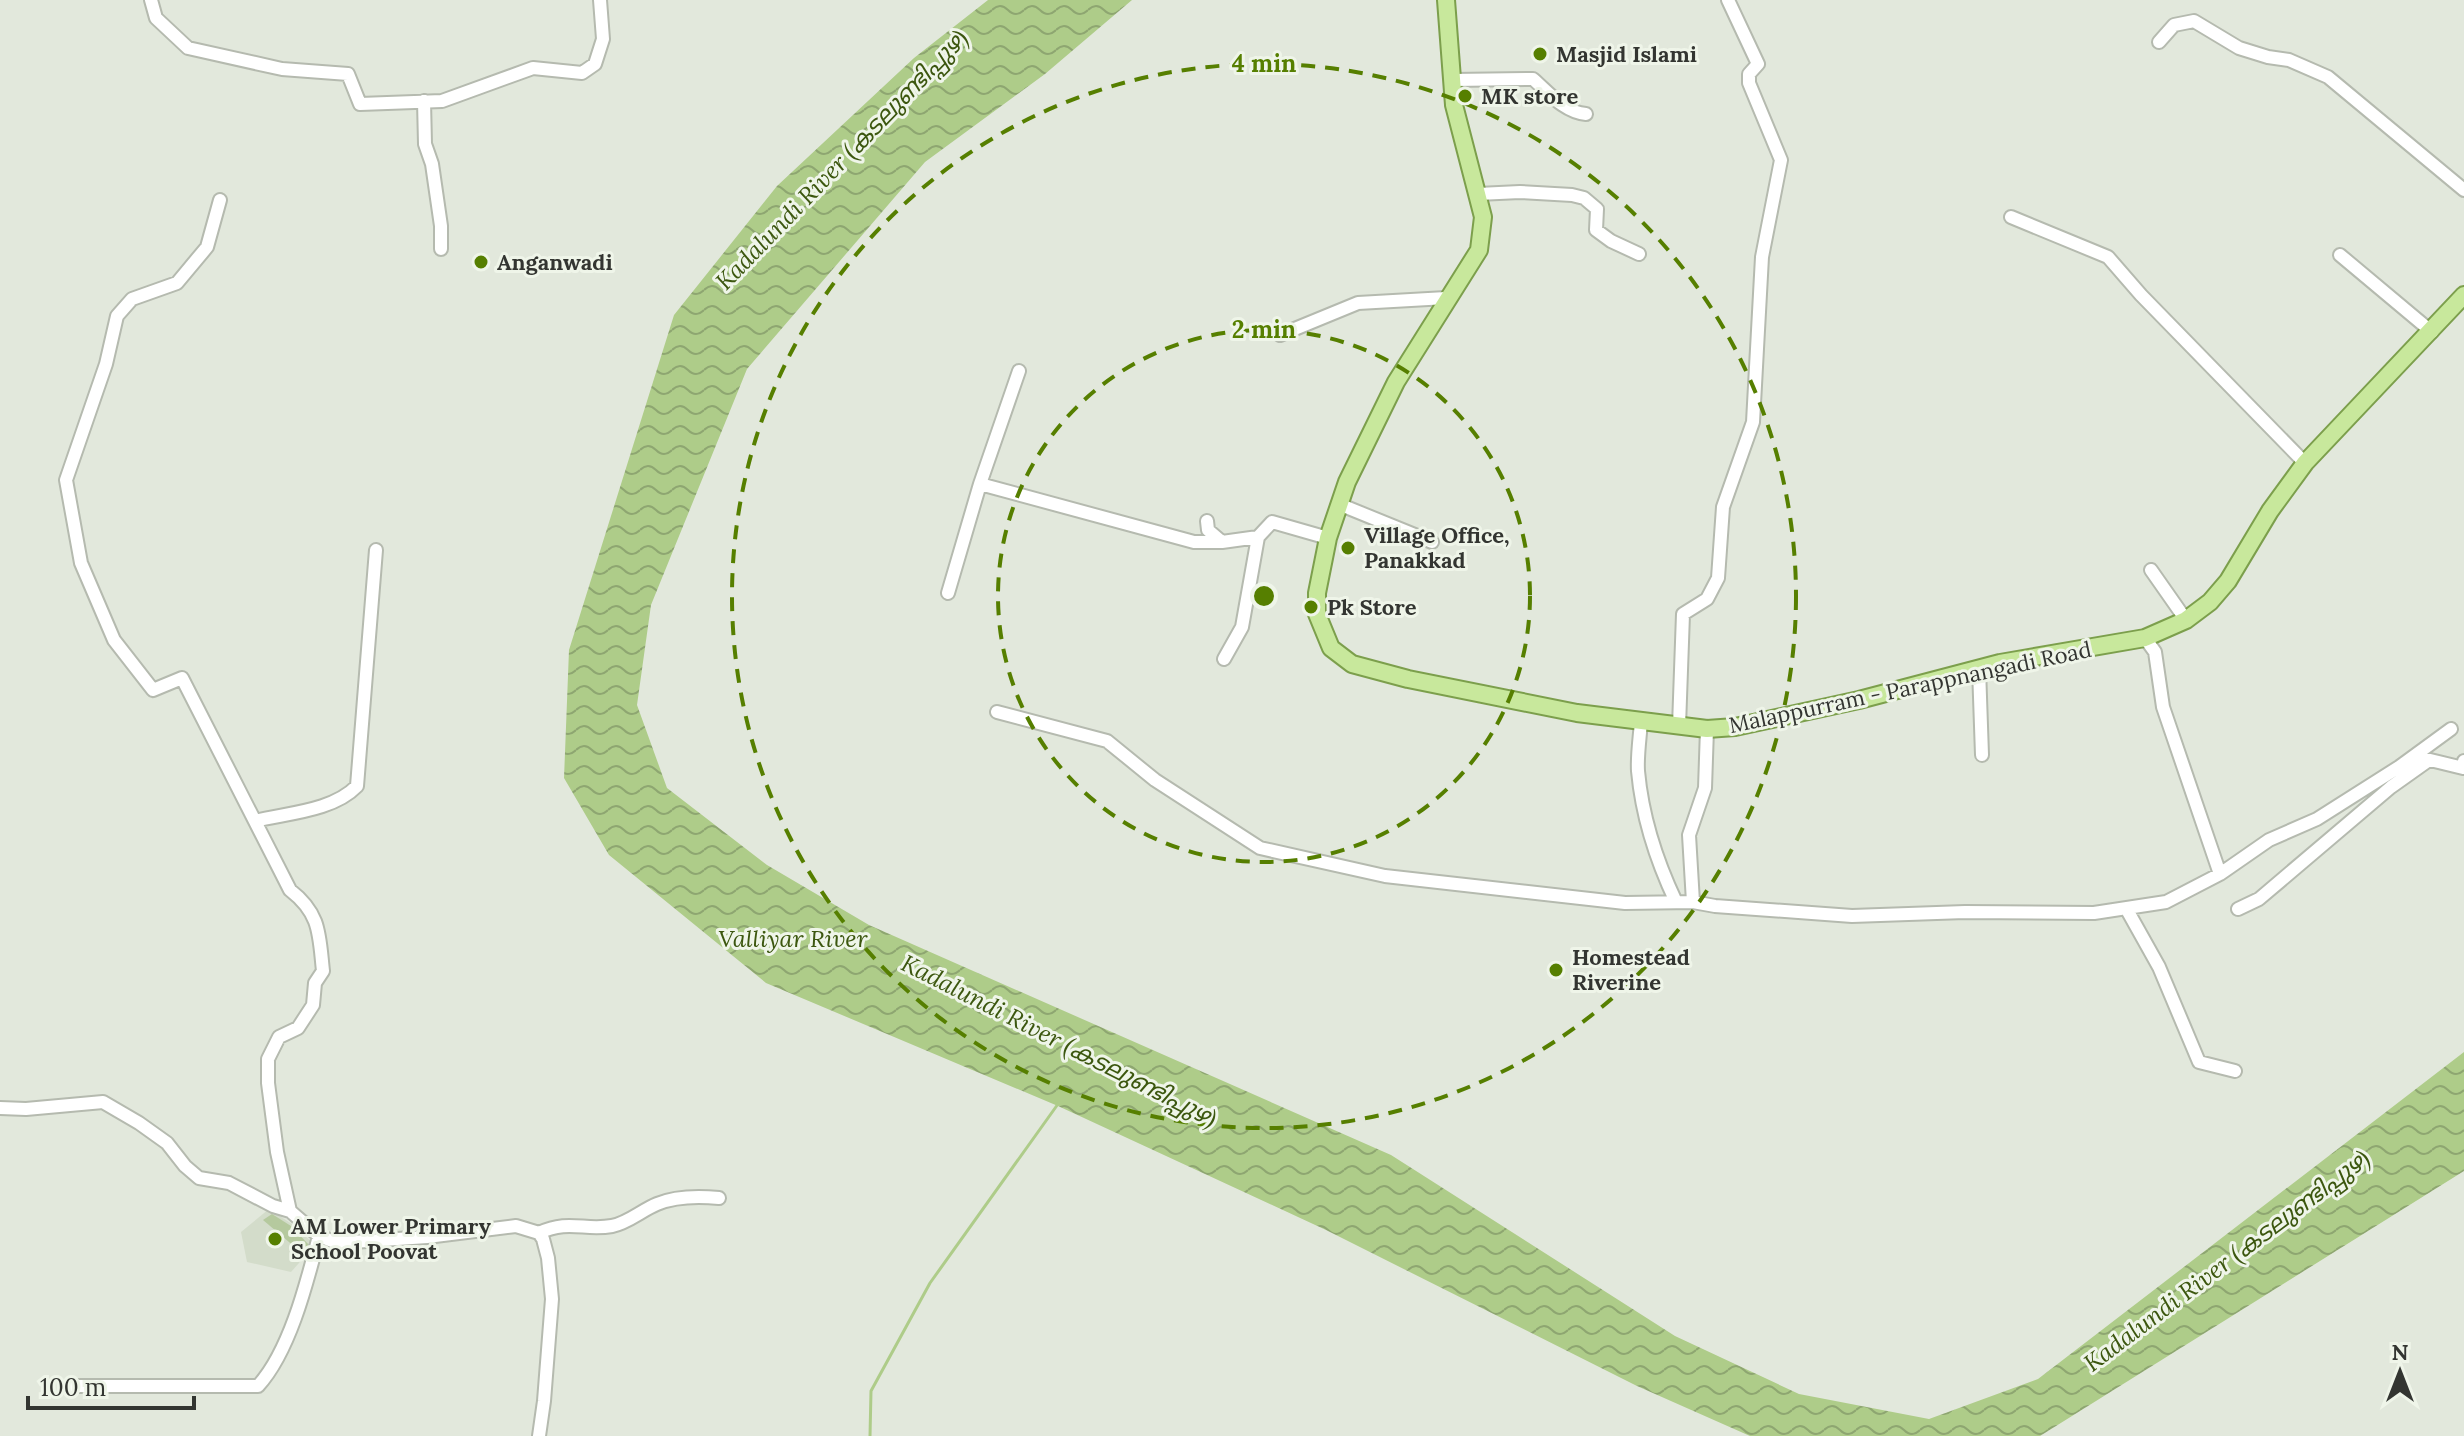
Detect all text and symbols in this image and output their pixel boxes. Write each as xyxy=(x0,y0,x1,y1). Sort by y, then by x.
water label: Kadalundi River (കടലുണ്ടിപ്പുഴ) xyxy=(709,23,975,297)
place label: Masjid Islami xyxy=(1556,40,1697,68)
marker: Masjid Islami xyxy=(1531,45,1549,63)
text: 4 min xyxy=(1232,48,1296,79)
place label: MK store xyxy=(1481,82,1578,110)
marker: MK store xyxy=(1456,87,1474,105)
place label: Anganwadi xyxy=(497,248,613,276)
marker: Anganwadi xyxy=(472,253,490,271)
text: 2 min xyxy=(1232,314,1296,345)
place label: Village Office, Panakkad xyxy=(1364,521,1510,574)
marker: Village Office, Panakkad xyxy=(1339,539,1357,557)
centre of rings xyxy=(1250,582,1278,610)
place label: Pk Store xyxy=(1327,593,1417,621)
marker: Pk Store xyxy=(1302,598,1320,616)
street label: Malappurram - Parappnangadi Road xyxy=(1726,635,2094,739)
water label: Valliyar River xyxy=(718,923,868,954)
place label: Homestead Riverine xyxy=(1572,943,1690,996)
water label: Kadalundi River (കടലുണ്ടിപ്പുഴ) xyxy=(896,947,1222,1135)
marker: Homestead Riverine xyxy=(1547,961,1565,979)
water label: Kadalundi River (കടലുണ്ടിപ്പുഴ) xyxy=(2078,1143,2376,1379)
place label: AM Lower Primary School Poovat xyxy=(291,1212,492,1265)
marker: AM Lower Primary School Poovat xyxy=(266,1230,284,1248)
north arrow xyxy=(2360,1332,2440,1412)
text: N xyxy=(2391,1338,2409,1366)
scale bar xyxy=(28,1360,194,1410)
text: 100 m xyxy=(40,1372,106,1403)

